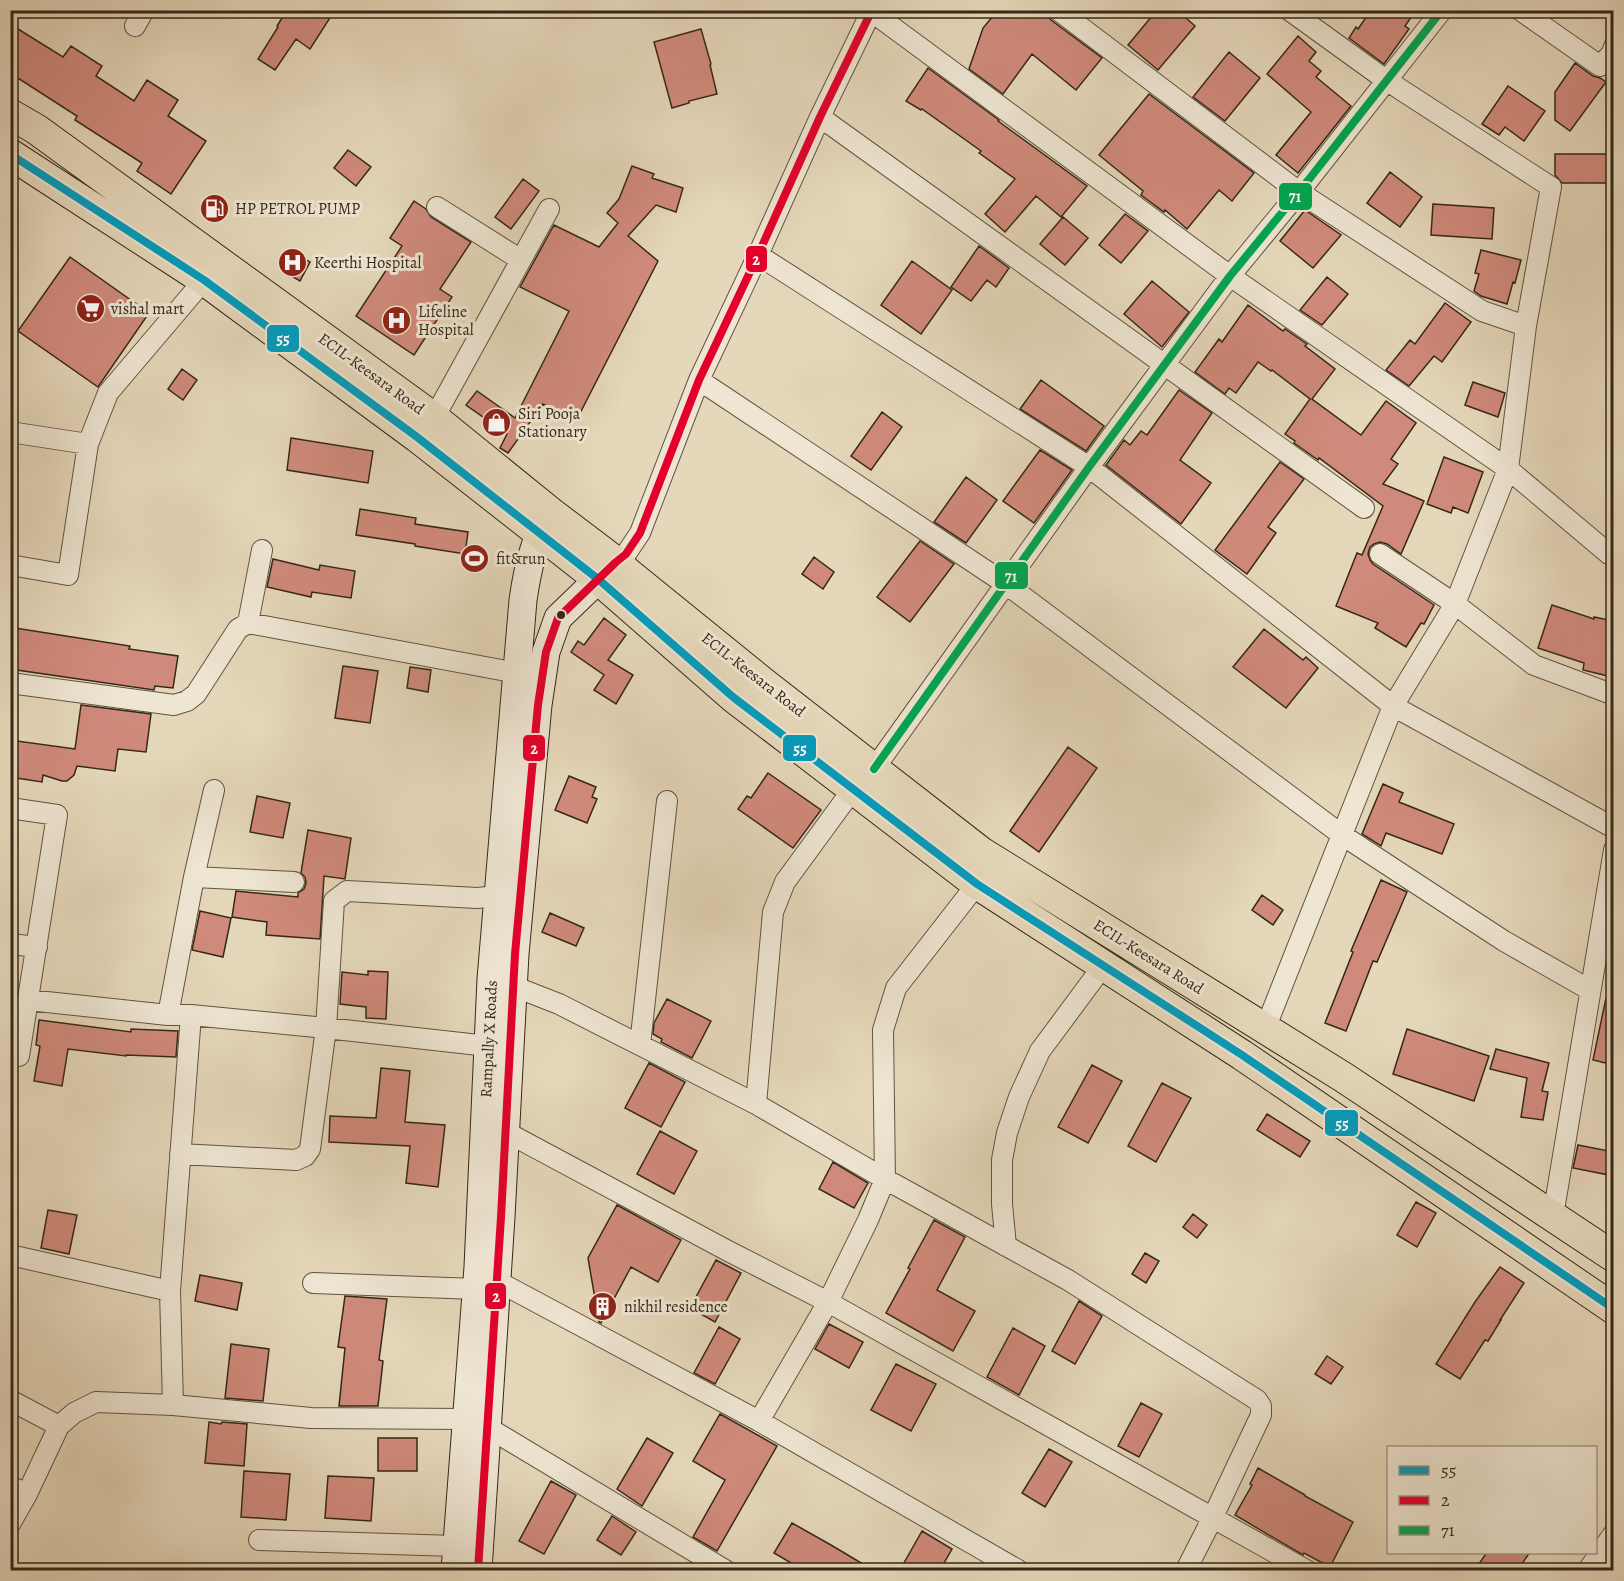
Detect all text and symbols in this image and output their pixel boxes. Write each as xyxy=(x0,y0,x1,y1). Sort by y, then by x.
line badge: 71 xyxy=(1278,182,1313,211)
text: 71 xyxy=(1289,186,1302,208)
fuel station icon: HP PETROL PUMP xyxy=(198,192,230,224)
place label: HP PETROL PUMP xyxy=(235,198,360,220)
line badge: 2 xyxy=(745,245,768,273)
hospital icon: Keerthi Hospital xyxy=(277,246,309,278)
text: 2 xyxy=(752,249,760,271)
place label: Keerthi Hospital xyxy=(314,252,421,274)
supermarket icon: vishal mart xyxy=(74,292,106,324)
place label: vishal mart xyxy=(110,298,184,320)
place label: Lifeline Hospital xyxy=(418,301,474,341)
hospital icon: Lifeline Hospital xyxy=(381,304,413,336)
line badge: 55 xyxy=(266,324,300,353)
text: 55 xyxy=(276,328,290,350)
street label: ECIL-Keesara Road xyxy=(314,328,429,420)
place label: Siri Pooja Stationary xyxy=(518,403,588,443)
shop icon: Siri Pooja Stationary xyxy=(481,406,513,438)
sports icon: fit&run xyxy=(459,542,491,574)
place label: fit&run xyxy=(496,548,546,570)
line badge: 71 xyxy=(994,561,1029,590)
text: 71 xyxy=(1005,566,1018,588)
unlabelled marker xyxy=(555,609,567,621)
street label: ECIL-Keesara Road xyxy=(697,627,810,723)
line badge: 2 xyxy=(522,734,546,762)
line badge: 55 xyxy=(782,734,817,762)
text: 2 xyxy=(530,738,538,760)
text: 55 xyxy=(793,738,807,760)
street label: ECIL-Keesara Road xyxy=(1089,914,1208,1000)
street label: Rampally X Roads xyxy=(475,980,503,1098)
line badge: 55 xyxy=(1324,1109,1359,1137)
text: 55 xyxy=(1335,1113,1349,1135)
line badge: 2 xyxy=(484,1282,507,1310)
text: 2 xyxy=(492,1286,500,1308)
building icon: nikhil residence xyxy=(587,1290,619,1322)
place label: nikhil residence xyxy=(624,1296,728,1318)
legend xyxy=(1387,1446,1597,1554)
text: 55 xyxy=(1441,1458,1456,1482)
text: 2 xyxy=(1441,1488,1450,1512)
text: 71 xyxy=(1441,1518,1455,1542)

